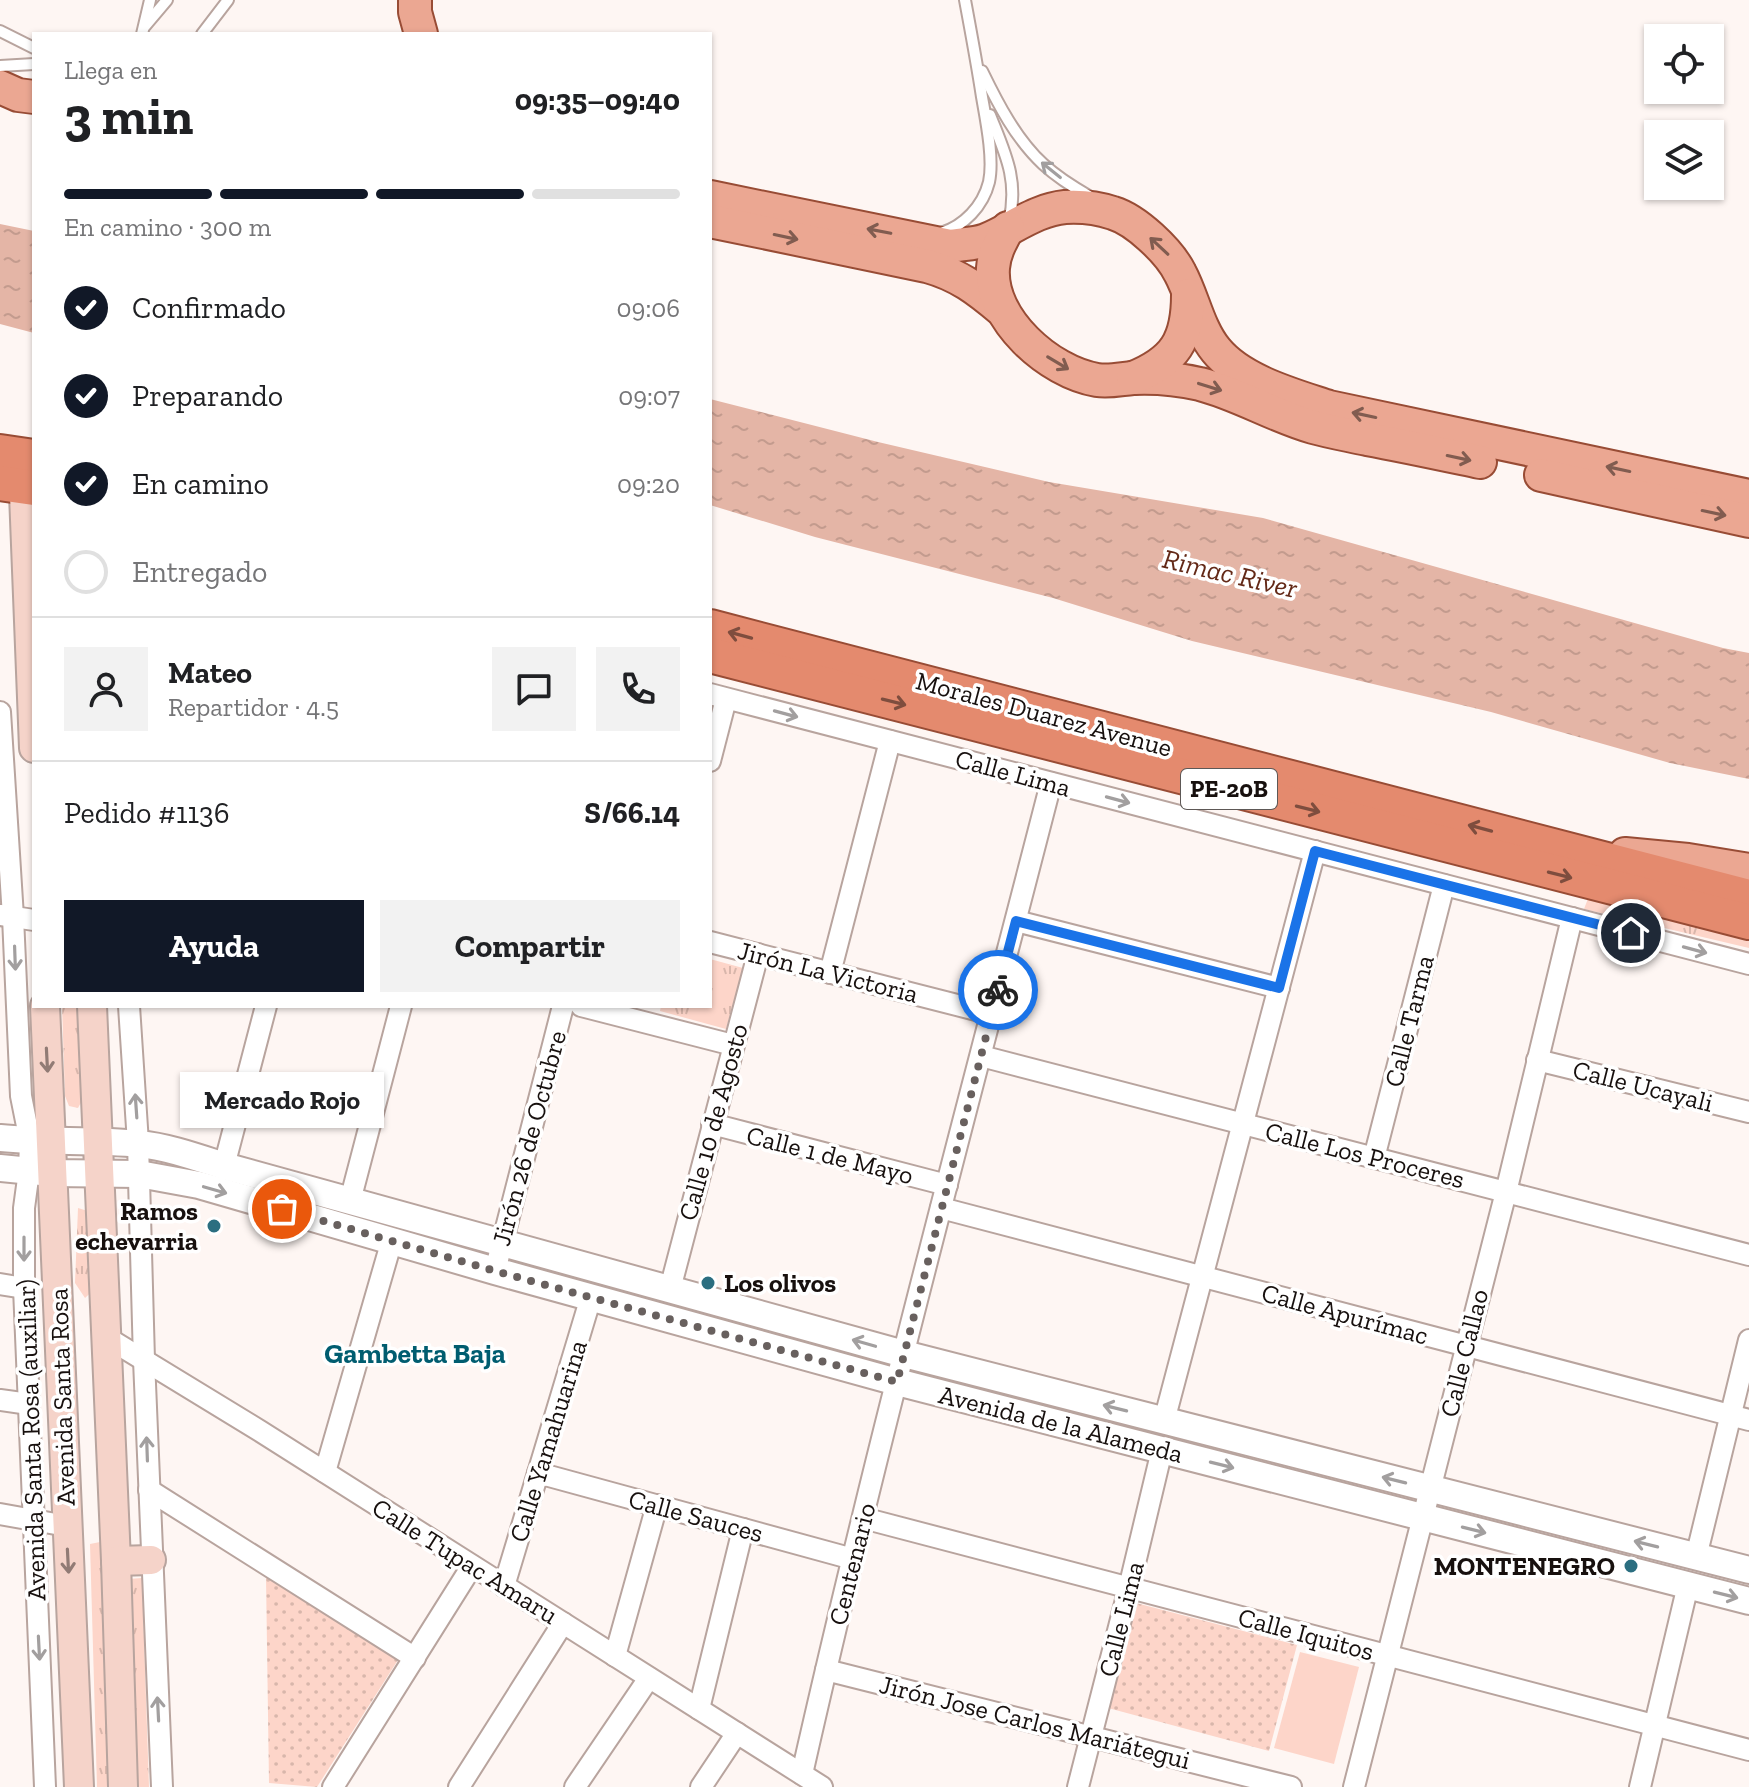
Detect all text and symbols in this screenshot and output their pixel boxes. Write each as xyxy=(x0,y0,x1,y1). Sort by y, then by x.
map controls xyxy=(1644,24,1724,200)
button: locate xyxy=(1644,24,1724,104)
text: Llega en xyxy=(64,54,157,86)
text: 09:35–09:40 xyxy=(515,82,680,118)
text: 3 min xyxy=(64,85,193,147)
button: layers xyxy=(1644,120,1724,200)
one-way arrow xyxy=(1042,161,1062,179)
text: En camino · 300 m xyxy=(64,211,271,243)
one-way arrow xyxy=(867,222,893,237)
one-way arrow xyxy=(773,230,799,245)
one-way arrow xyxy=(1149,237,1169,256)
icon: check xyxy=(64,286,108,330)
text: Confirmado xyxy=(132,290,286,326)
text: 09:06 xyxy=(617,292,680,324)
one-way arrow xyxy=(1046,356,1069,372)
icon: check xyxy=(64,374,108,418)
text: Preparando xyxy=(132,378,283,414)
text: 09:07 xyxy=(618,380,680,412)
one-way arrow xyxy=(1197,380,1223,395)
one-way arrow xyxy=(1351,407,1377,422)
one-way arrow xyxy=(1446,451,1472,466)
one-way arrow xyxy=(1605,461,1631,476)
icon: check xyxy=(64,462,108,506)
text: En camino xyxy=(132,466,269,502)
text: 09:20 xyxy=(617,468,680,500)
one-way arrow xyxy=(1700,506,1726,521)
water label: Rimac River xyxy=(1159,542,1301,605)
text: Entregado xyxy=(132,554,267,590)
one-way arrow xyxy=(728,626,754,641)
button: person xyxy=(64,647,148,731)
button: chat xyxy=(492,647,576,731)
button: phone xyxy=(596,647,680,731)
text: Mateo xyxy=(168,655,252,691)
street label: Morales Duarez Avenue xyxy=(912,664,1176,764)
text: Repartidor · 4.5 xyxy=(168,691,339,723)
one-way arrow xyxy=(881,696,906,711)
one-way arrow xyxy=(772,707,798,722)
street label: Calle Lima xyxy=(952,742,1074,804)
road number: PE-20B xyxy=(1181,769,1277,809)
one-way arrow xyxy=(1105,794,1131,809)
text: Pedido #1136 xyxy=(64,795,230,831)
text: S/66.14 xyxy=(584,795,680,831)
one-way arrow xyxy=(1295,803,1321,818)
one-way arrow xyxy=(1467,819,1493,834)
one-way arrow xyxy=(1547,868,1573,883)
pin xyxy=(1597,899,1665,967)
button: Ayuda xyxy=(64,900,364,992)
button: Compartir xyxy=(380,900,680,992)
icon: home xyxy=(1609,911,1653,955)
street label: Jirón La Victoria xyxy=(734,934,922,1010)
one-way arrow xyxy=(1682,943,1708,958)
one-way arrow xyxy=(7,944,22,971)
courier xyxy=(958,950,1038,1030)
street label: Calle Tarma xyxy=(1377,951,1441,1090)
icon: bike xyxy=(976,968,1020,1012)
street label: Calle 10 de Agosto xyxy=(671,1020,755,1224)
street label: Jirón 26 de Octubre xyxy=(485,1027,573,1249)
one-way arrow xyxy=(40,1047,55,1073)
street label: Calle Ucayali xyxy=(1570,1053,1716,1119)
callout: Mercado Rojo xyxy=(180,1073,384,1129)
text: Mercado Rojo xyxy=(204,1084,360,1116)
one-way arrow xyxy=(128,1093,143,1120)
street label: Calle Los Proceres xyxy=(1262,1115,1468,1195)
street label: Calle 1 de Mayo xyxy=(743,1119,917,1191)
pin xyxy=(248,1175,316,1243)
one-way arrow xyxy=(202,1183,228,1198)
icon: bag xyxy=(260,1187,304,1231)
place label: Ramos echevarria xyxy=(75,1195,198,1257)
marker: Ramos echevarria xyxy=(205,1217,223,1235)
one-way arrow xyxy=(16,1235,32,1262)
place label: Los olivos xyxy=(724,1267,836,1299)
marker: Los olivos xyxy=(699,1274,717,1292)
street label: Calle Apurímac xyxy=(1258,1276,1432,1352)
street label: Avenida Santa Rosa (auxiliar) xyxy=(9,1279,53,1601)
street label: Calle Callao xyxy=(1433,1286,1495,1420)
street label: Avenida Santa Rosa xyxy=(42,1287,82,1506)
one-way arrow xyxy=(851,1335,877,1350)
street label: Calle Yamahuarina xyxy=(502,1336,594,1546)
district label: Gambetta Baja xyxy=(324,1337,506,1370)
street label: Avenida de la Alameda xyxy=(936,1378,1187,1470)
one-way arrow xyxy=(1103,1400,1129,1415)
one-way arrow xyxy=(140,1436,155,1463)
one-way arrow xyxy=(1209,1459,1235,1474)
one-way arrow xyxy=(1382,1471,1408,1486)
street label: Calle Sauces xyxy=(625,1483,767,1549)
street label: Calle Tupac Amaru xyxy=(366,1491,564,1631)
street label: Centenario xyxy=(821,1500,883,1628)
one-way arrow xyxy=(1460,1524,1486,1539)
one-way arrow xyxy=(1634,1536,1660,1551)
one-way arrow xyxy=(61,1547,76,1574)
place label: MONTENEGRO xyxy=(1434,1550,1615,1582)
marker: MONTENEGRO xyxy=(1622,1557,1640,1575)
street label: Calle Lima xyxy=(1091,1558,1151,1680)
one-way arrow xyxy=(1712,1588,1738,1603)
street label: Calle Iquitos xyxy=(1235,1601,1377,1667)
one-way arrow xyxy=(32,1634,47,1661)
street label: Jirón Jose Carlos Mariátegui xyxy=(876,1668,1194,1776)
one-way arrow xyxy=(151,1696,166,1723)

